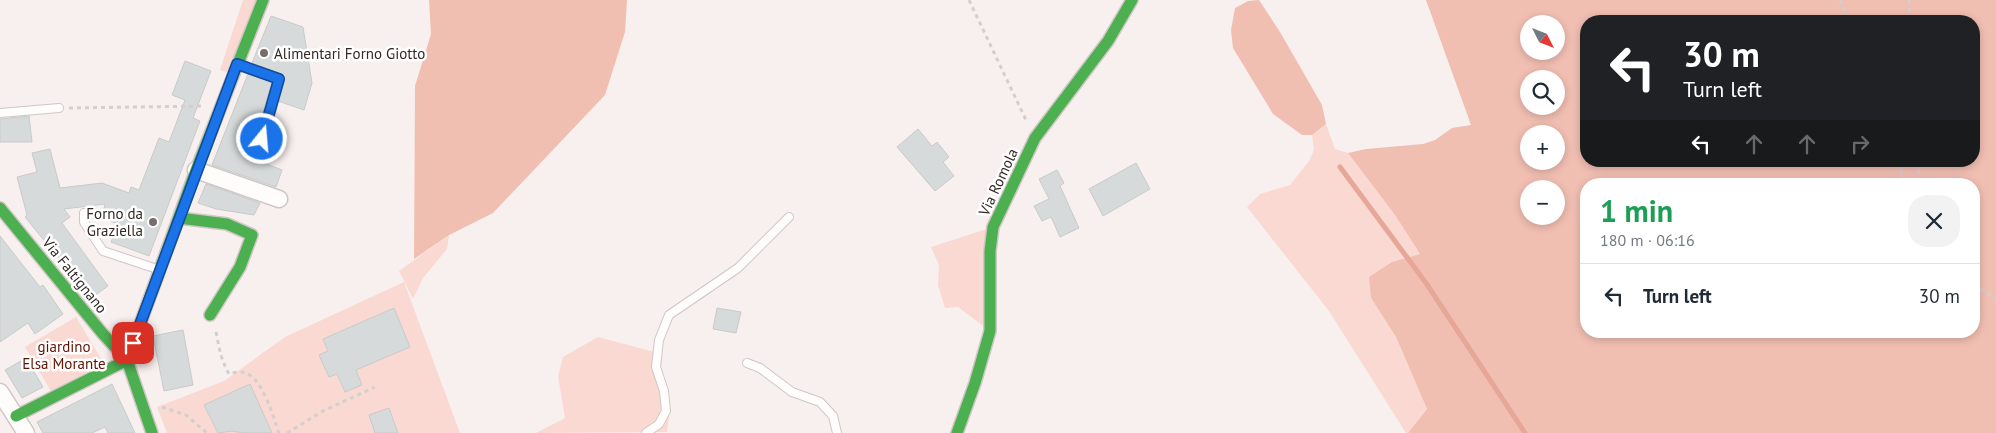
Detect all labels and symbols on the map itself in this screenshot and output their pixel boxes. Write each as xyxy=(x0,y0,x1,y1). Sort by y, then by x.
north arrow xyxy=(1520,15,1565,60)
place label: Alimentari Forno Giotto xyxy=(274,44,425,63)
marker: Alimentari Forno Giotto xyxy=(258,47,270,59)
position arrow xyxy=(235,112,287,164)
street label: Via Romola xyxy=(974,145,1022,220)
place label: Forno da Graziella xyxy=(86,204,143,240)
marker: Forno da Graziella xyxy=(147,216,159,228)
street label: Via Faltignano xyxy=(38,232,112,317)
pin xyxy=(112,322,154,364)
park label: giardino Elsa Morante xyxy=(22,337,106,373)

